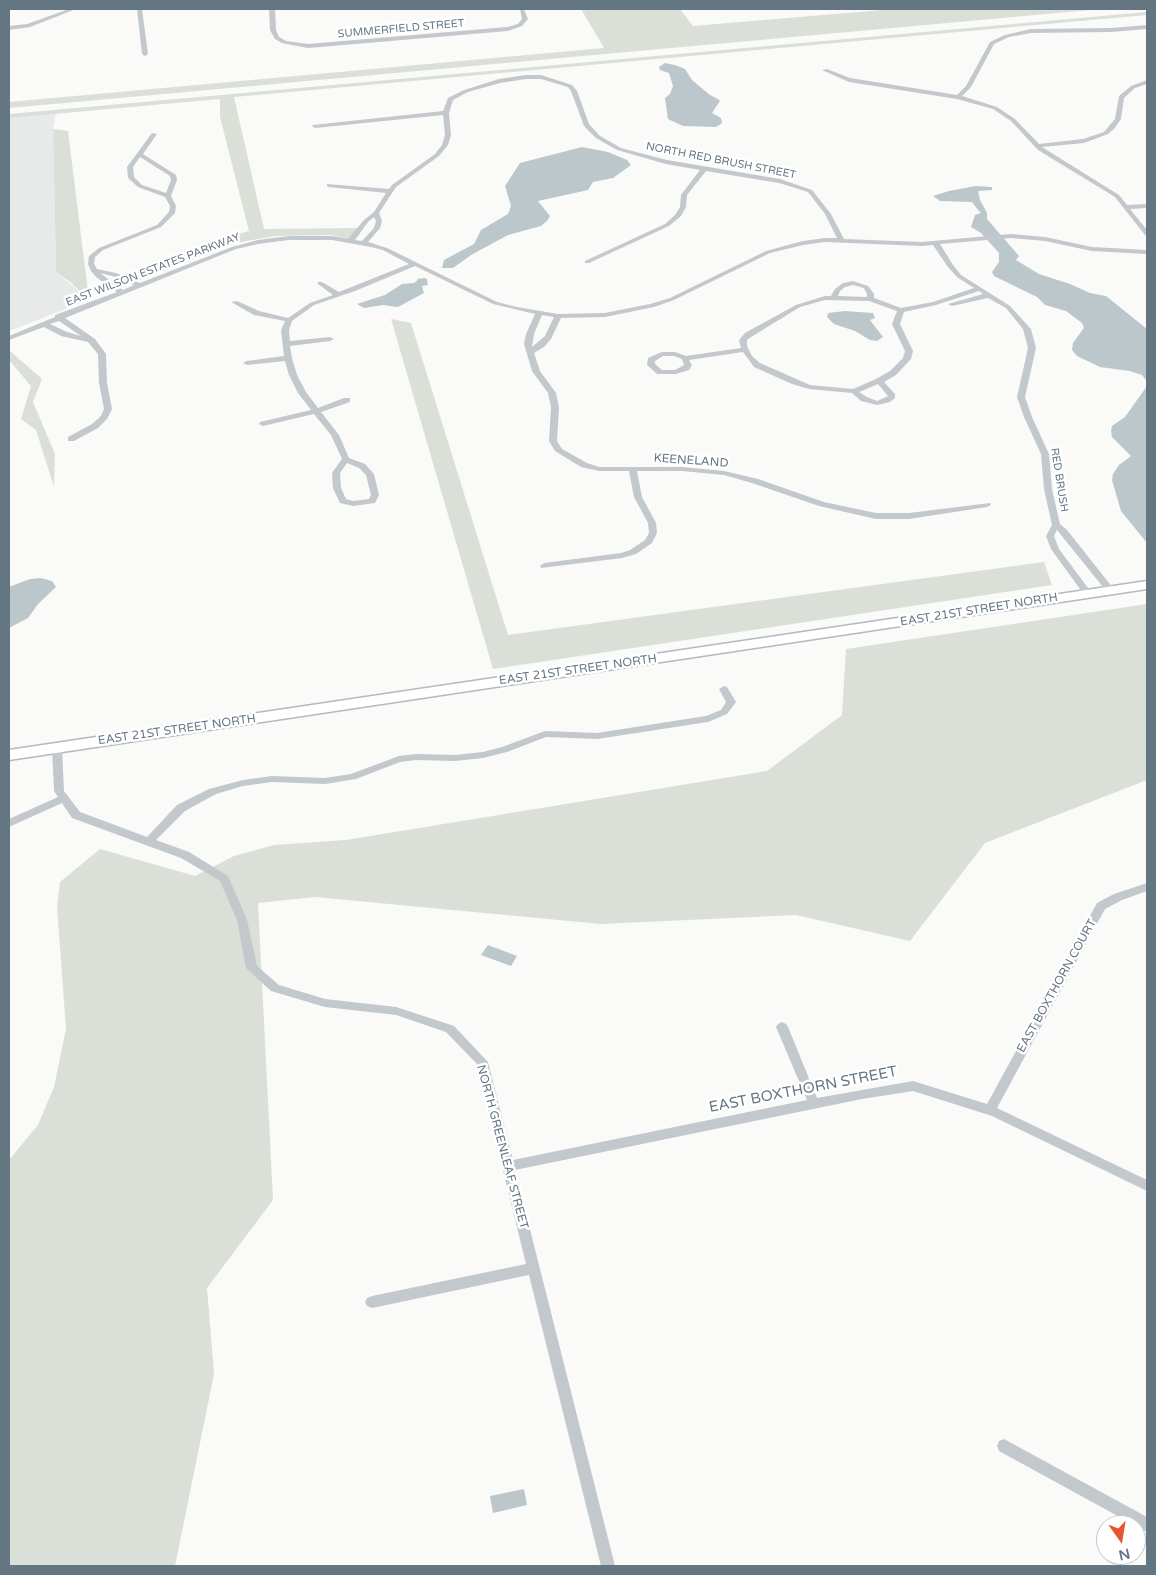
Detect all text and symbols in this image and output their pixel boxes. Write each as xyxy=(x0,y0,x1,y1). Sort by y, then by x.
street label: SUMMERFIELD STREET xyxy=(337,17,465,41)
street label: NORTH RED BRUSH STREET xyxy=(645,140,797,182)
street label: EAST WILSON ESTATES PARKWAY xyxy=(64,231,242,309)
street label: RED BRUSH xyxy=(1047,447,1071,513)
street label: KEENELAND xyxy=(653,451,729,471)
street label: EAST 21ST STREET NORTH xyxy=(899,590,1059,630)
street label: EAST 21ST STREET NORTH xyxy=(498,652,658,688)
street label: EAST 21ST STREET NORTH xyxy=(97,712,257,748)
street label: EAST BOXTHORN COURT xyxy=(1014,917,1100,1055)
street label: NORTH GREENLEAF STREET xyxy=(473,1063,531,1231)
street label: EAST BOXTHORN STREET xyxy=(707,1063,899,1117)
north arrow xyxy=(1096,1515,1146,1565)
text: N xyxy=(1117,1545,1132,1564)

